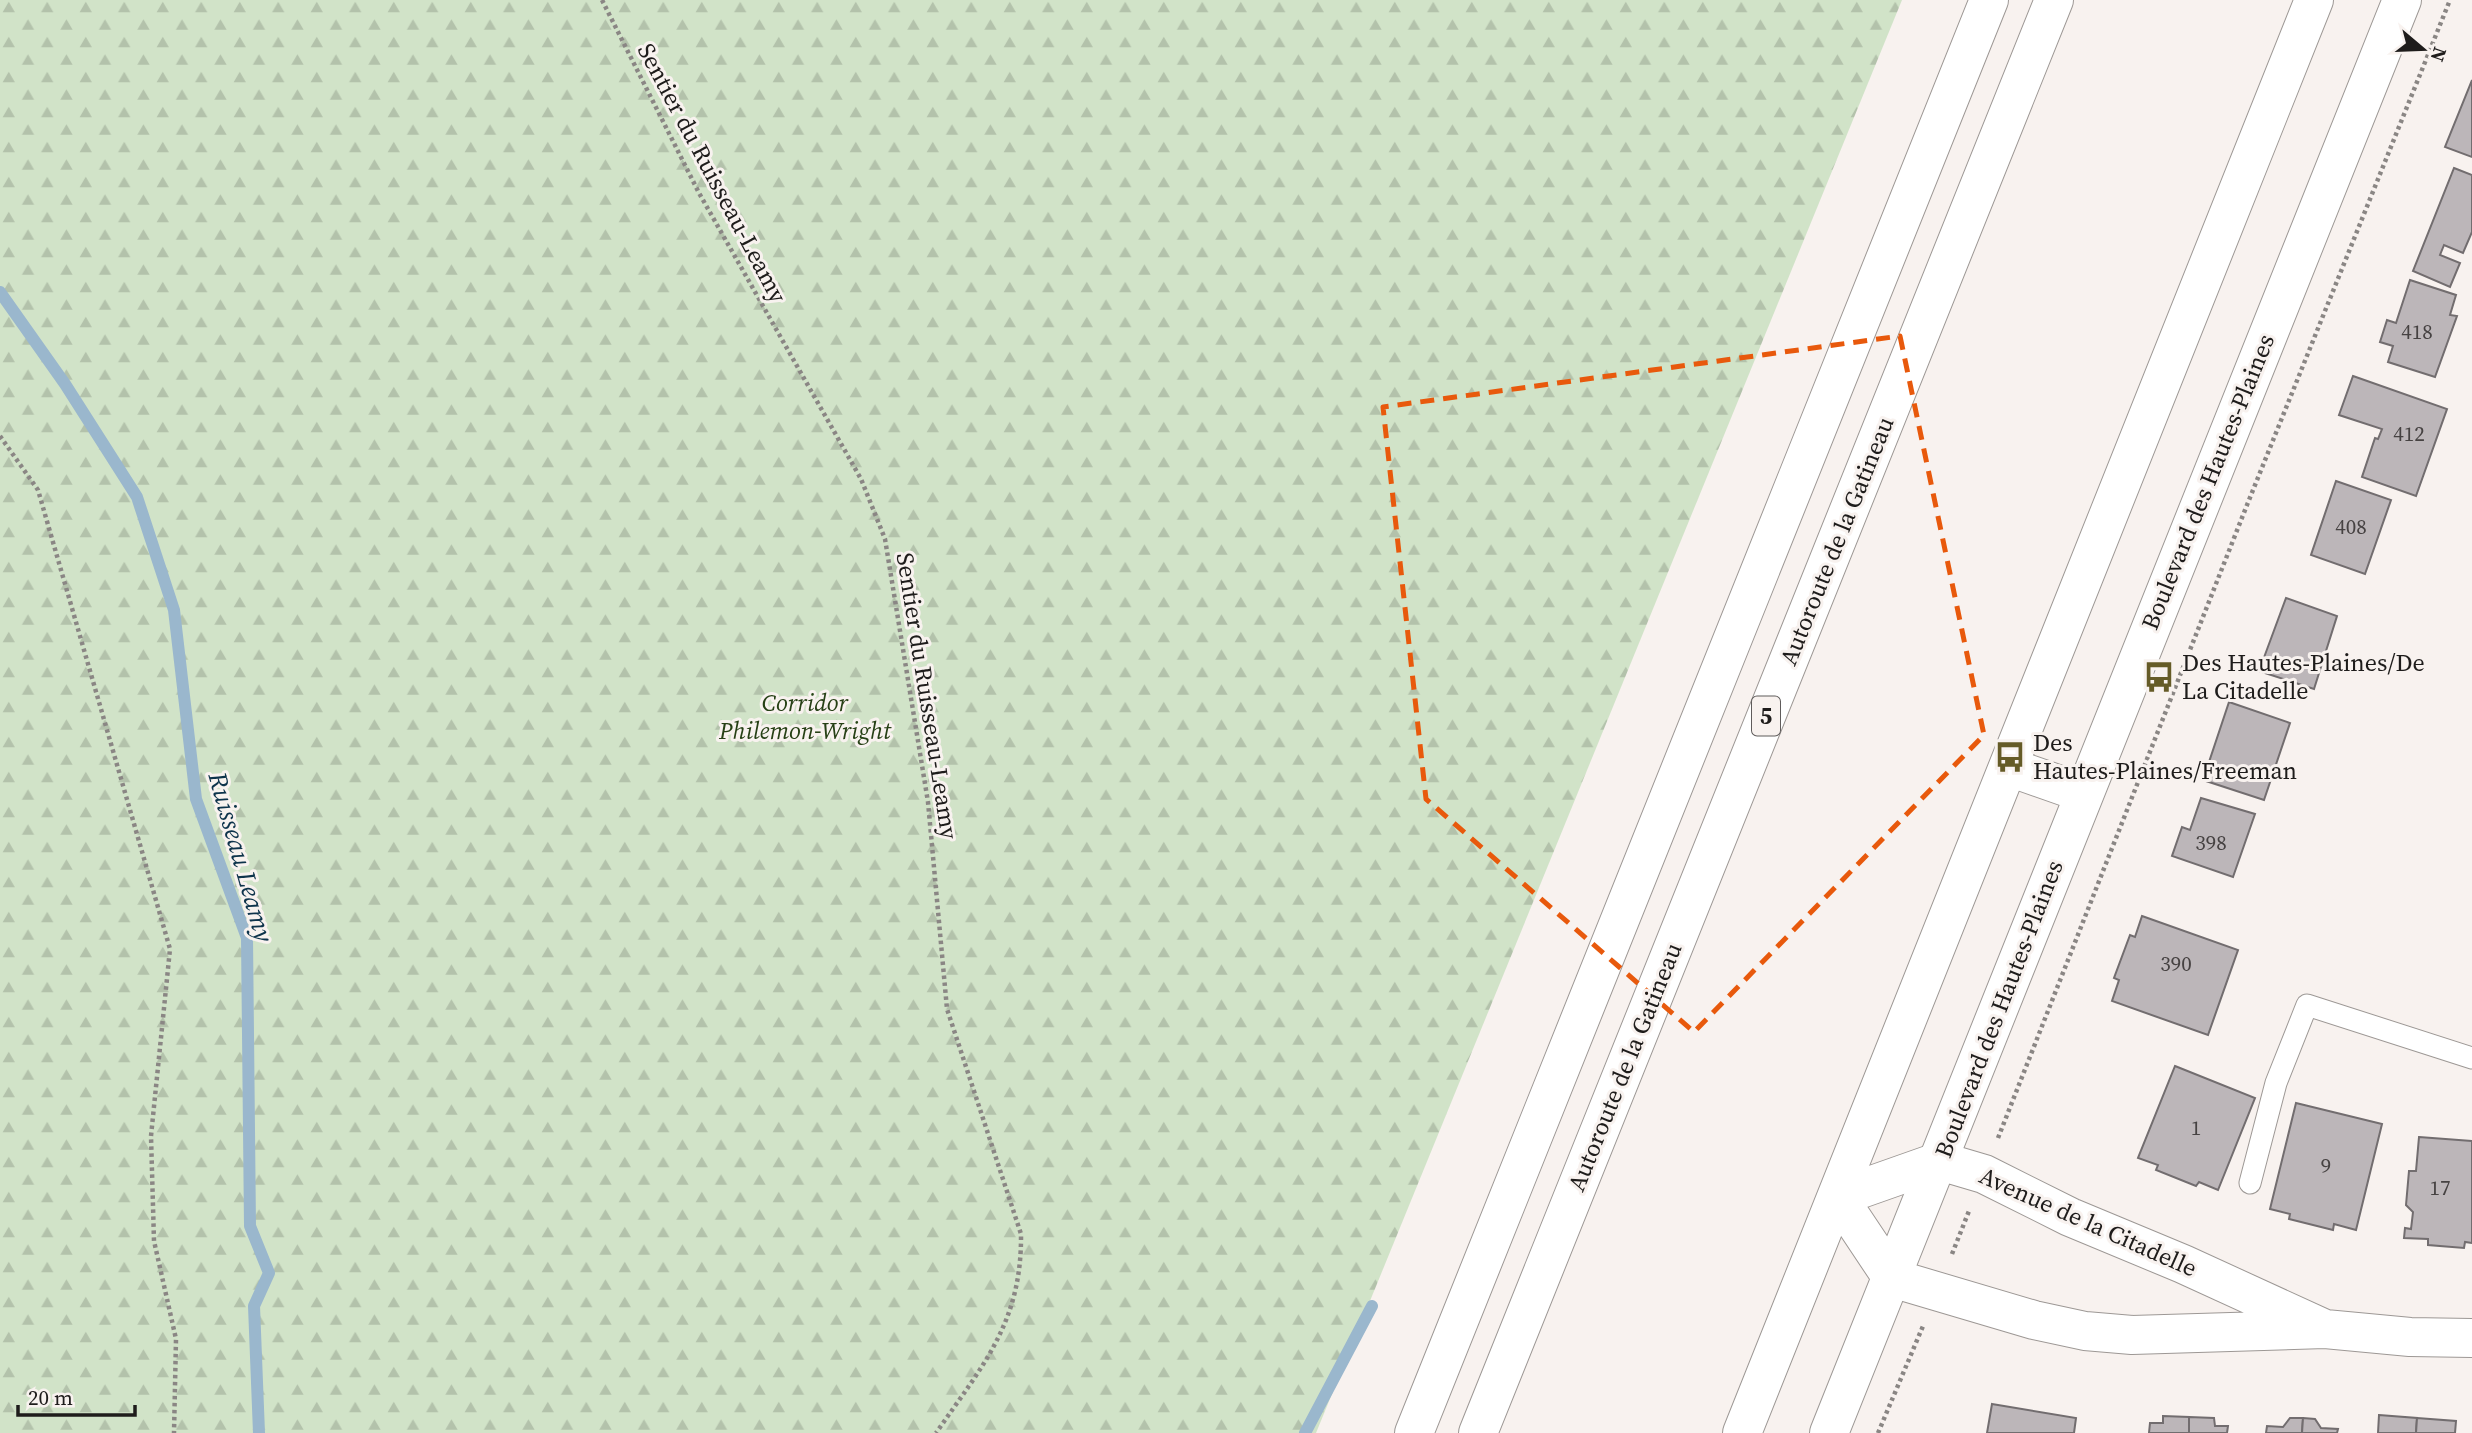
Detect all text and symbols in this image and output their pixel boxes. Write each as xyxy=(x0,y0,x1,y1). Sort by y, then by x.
north arrow xyxy=(2388,14,2458,84)
street label: Sentier du Ruisseau-Leamy xyxy=(630,37,795,309)
text: N xyxy=(2424,44,2454,65)
house number: 418 xyxy=(2401,317,2433,346)
street label: Boulevard des Hautes-Plaines xyxy=(2133,329,2282,635)
street label: Autoroute de la Gatineau xyxy=(1772,412,1902,670)
house number: 412 xyxy=(2393,419,2425,448)
house number: 408 xyxy=(2335,512,2367,541)
street label: Sentier du Ruisseau-Leamy xyxy=(889,550,967,842)
place label: Des Hautes-Plaines/De La Citadelle xyxy=(2182,646,2425,707)
bus stop icon: Des Hautes-Plaines/De La Citadelle xyxy=(2142,660,2176,694)
park label: Corridor Philemon-Wright xyxy=(718,686,892,747)
road number: 5 xyxy=(1752,696,1780,736)
place label: Des Hautes-Plaines/Freeman xyxy=(2033,726,2297,787)
bus stop icon: Des Hautes-Plaines/Freeman xyxy=(1993,740,2027,774)
water label: Ruisseau Leamy xyxy=(199,767,283,947)
house number: 398 xyxy=(2195,828,2227,857)
street label: Boulevard des Hautes-Plaines xyxy=(1926,855,2071,1162)
street label: Autoroute de la Gatineau xyxy=(1560,938,1690,1196)
house number: 390 xyxy=(2160,949,2192,978)
house number: 1 xyxy=(2191,1113,2201,1142)
house number: 9 xyxy=(2321,1151,2331,1180)
street label: Avenue de la Citadelle xyxy=(1974,1159,2202,1284)
house number: 17 xyxy=(2430,1173,2451,1202)
scale bar xyxy=(18,1374,135,1418)
text: 20 m xyxy=(28,1383,73,1412)

